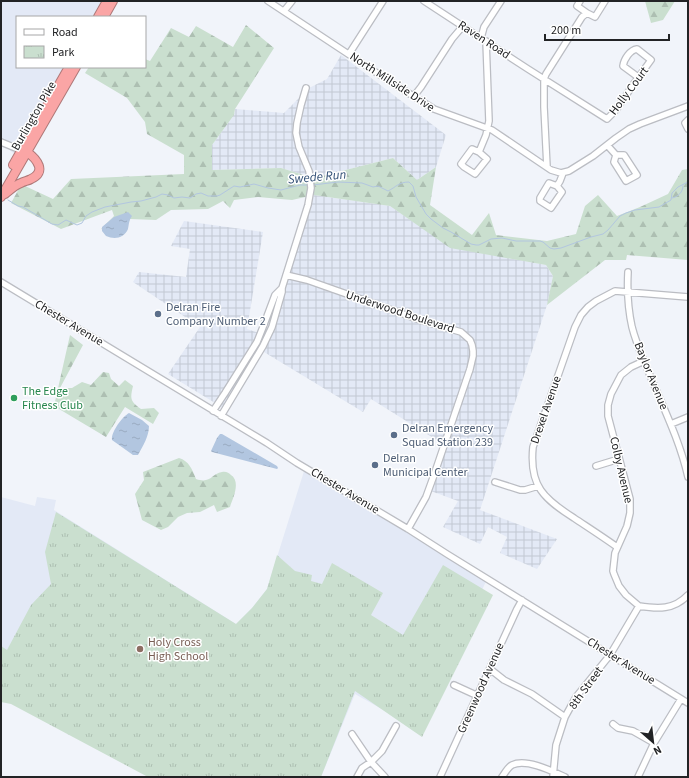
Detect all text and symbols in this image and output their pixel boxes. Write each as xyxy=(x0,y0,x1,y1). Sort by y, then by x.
legend xyxy=(16,16,146,68)
scale bar xyxy=(545,16,669,42)
street label: Raven Road xyxy=(455,17,513,63)
text: 200 m xyxy=(551,22,581,39)
text: Road xyxy=(52,24,78,41)
text: Park xyxy=(52,44,74,61)
street label: North Millside Drive xyxy=(346,48,438,116)
street label: Holly Court xyxy=(605,63,653,119)
street label: Burlington Pike xyxy=(7,78,61,154)
water label: Swede Run xyxy=(287,165,347,189)
street label: Underwood Boulevard xyxy=(344,286,456,338)
street label: Chester Avenue xyxy=(31,296,107,350)
place label: Delran Fire Company Number 2 xyxy=(166,299,266,330)
marker: Delran Fire Company Number 2 xyxy=(153,309,163,319)
street label: Baylor Avenue xyxy=(630,340,672,413)
street label: Drexel Avenue xyxy=(526,374,566,446)
place label: The Edge Fitness Club xyxy=(22,383,83,414)
marker: The Edge Fitness Club xyxy=(9,393,19,403)
place label: Delran Emergency Squad Station 239 xyxy=(402,420,494,451)
marker: Delran Emergency Squad Station 239 xyxy=(389,430,399,440)
street label: Colby Avenue xyxy=(605,435,637,505)
place label: Delran Municipal Center xyxy=(383,450,468,481)
marker: Delran Municipal Center xyxy=(370,460,380,470)
street label: Chester Avenue xyxy=(307,464,383,518)
street label: Chester Avenue xyxy=(584,633,658,689)
place label: Holy Cross High School xyxy=(148,634,208,665)
street label: Greenwood Avenue xyxy=(453,640,509,736)
marker: Holy Cross High School xyxy=(135,644,145,654)
street label: 8th Street xyxy=(565,663,607,713)
north arrow xyxy=(633,722,673,762)
text: N xyxy=(651,742,664,759)

